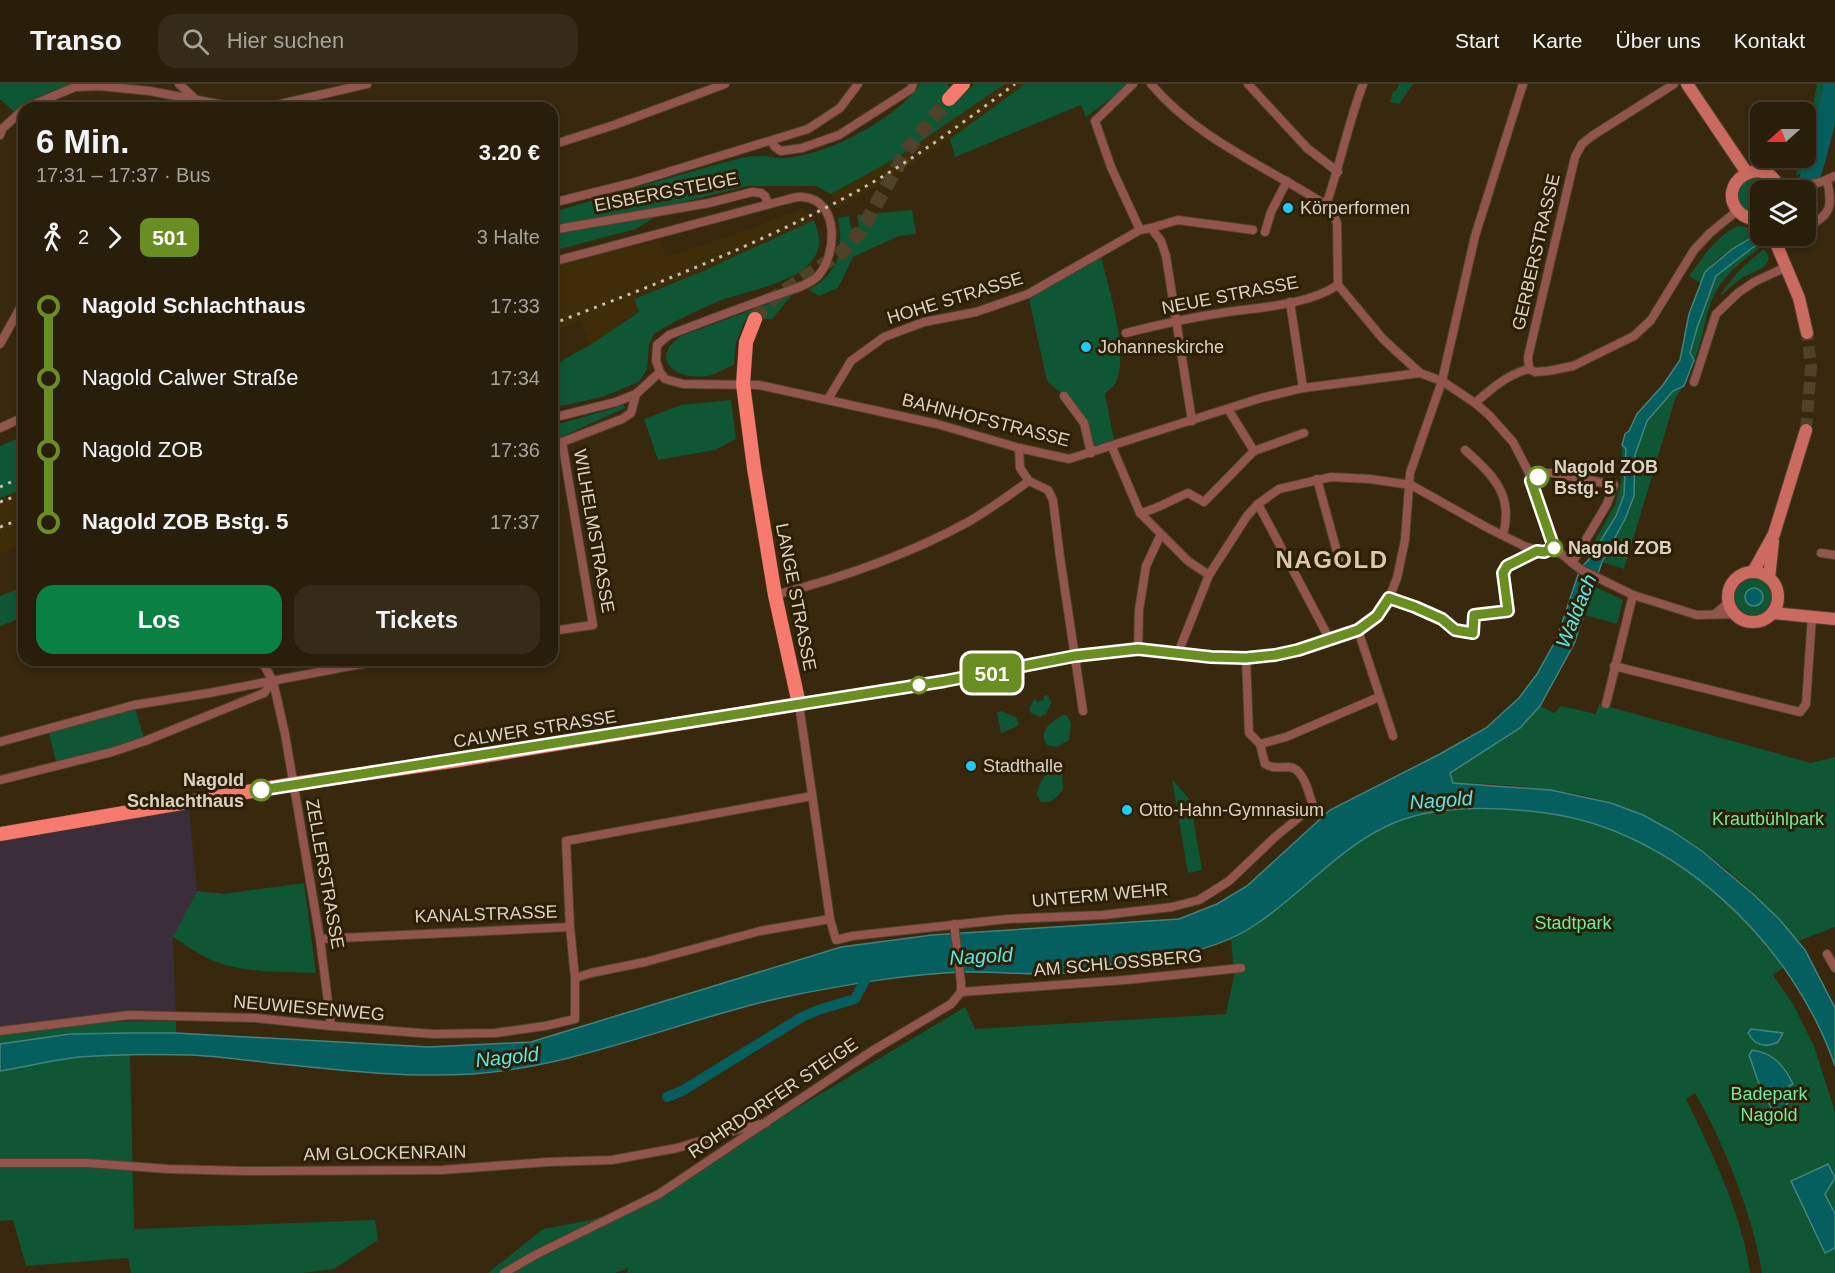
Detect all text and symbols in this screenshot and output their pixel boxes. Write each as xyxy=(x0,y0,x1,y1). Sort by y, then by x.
search box xyxy=(158,14,578,68)
text: Transo xyxy=(30,25,122,56)
icon: search xyxy=(179,25,212,58)
text: Hier suchen xyxy=(227,28,344,53)
text: Start xyxy=(1455,29,1499,52)
text: Karte xyxy=(1532,29,1583,52)
text: Über uns xyxy=(1616,29,1701,52)
text: Kontakt xyxy=(1734,29,1805,52)
north arrow xyxy=(1750,102,1816,168)
map controls xyxy=(1750,102,1816,246)
text: 6 Min. xyxy=(36,123,130,160)
text: 3.20 € xyxy=(479,140,540,165)
text: 17:31 – 17:37 · Bus xyxy=(36,164,211,186)
street label: EISBERGSTEIGE xyxy=(592,168,740,216)
street label: GERBERSTRASSE xyxy=(1508,172,1564,332)
button: layers xyxy=(1750,180,1816,246)
place label: Körperformen xyxy=(1300,198,1410,218)
marker: Körperformen xyxy=(1281,201,1295,215)
icon: walk xyxy=(36,221,69,254)
icon: forward xyxy=(98,221,131,254)
text: 2 xyxy=(78,226,89,248)
text: 501 xyxy=(152,226,187,249)
text: 3 Halte xyxy=(477,226,540,248)
street label: HOHE STRASSE xyxy=(885,268,1025,328)
street label: NEUE STRASSE xyxy=(1160,272,1300,318)
text: Nagold Schlachthaus xyxy=(82,293,306,318)
text: 17:33 xyxy=(490,295,540,317)
place label: Johanneskirche xyxy=(1098,337,1224,357)
marker: Johanneskirche xyxy=(1079,340,1093,354)
text: Nagold Calwer Straße xyxy=(82,365,298,390)
text: 17:34 xyxy=(490,367,540,389)
street label: BAHNHOFSTRASSE xyxy=(900,389,1072,451)
text: Nagold ZOB xyxy=(82,437,203,462)
text: 17:36 xyxy=(490,439,540,461)
street label: WILHELMSTRASSE xyxy=(570,448,618,614)
place label: Nagold ZOB Bstg. 5 xyxy=(1554,457,1658,498)
marker: Nagold ZOB Bstg. 5 xyxy=(1527,466,1549,488)
text: Nagold ZOB Bstg. 5 xyxy=(82,509,289,534)
text: 17:37 xyxy=(490,511,540,533)
street label: LANGE STRASSE xyxy=(772,521,820,673)
place label: Nagold ZOB xyxy=(1568,538,1672,558)
marker: Nagold ZOB xyxy=(1545,539,1563,557)
district label: NAGOLD xyxy=(1276,546,1389,573)
water label: Waldach xyxy=(1551,571,1601,651)
button: Los xyxy=(36,585,282,654)
button: Tickets xyxy=(294,585,540,654)
line badge: 501 xyxy=(958,654,1026,692)
text: 501 xyxy=(974,662,1010,685)
unlabelled marker xyxy=(910,676,928,694)
street label: CALWER STRASSE xyxy=(452,706,618,752)
place label: Stadthalle xyxy=(983,756,1063,776)
marker: Stadthalle xyxy=(964,759,978,773)
place label: Nagold Schlachthaus xyxy=(127,770,244,811)
marker: Nagold Schlachthaus xyxy=(250,779,272,801)
water label: Nagold xyxy=(1409,787,1474,813)
street label: ZELLERSTRASSE xyxy=(302,797,348,951)
place label: Otto-Hahn-Gymnasium xyxy=(1139,800,1324,820)
marker: Otto-Hahn-Gymnasium xyxy=(1120,803,1134,817)
park label: Krautbühlpark xyxy=(1712,809,1825,829)
street label: UNTERM WEHR xyxy=(1031,879,1169,911)
street label: KANALSTRASSE xyxy=(414,902,558,926)
park label: Stadtpark xyxy=(1534,913,1613,933)
water label: Nagold xyxy=(949,943,1014,969)
street label: AM SCHLOSSBERG xyxy=(1033,946,1203,980)
street label: NEUWIESENWEG xyxy=(232,991,386,1025)
street label: ROHRDORFER STEIGE xyxy=(684,1034,862,1162)
water label: Nagold xyxy=(474,1043,541,1071)
park label: Badepark Nagold xyxy=(1730,1084,1809,1125)
street label: AM GLOCKENRAIN xyxy=(303,1142,467,1164)

